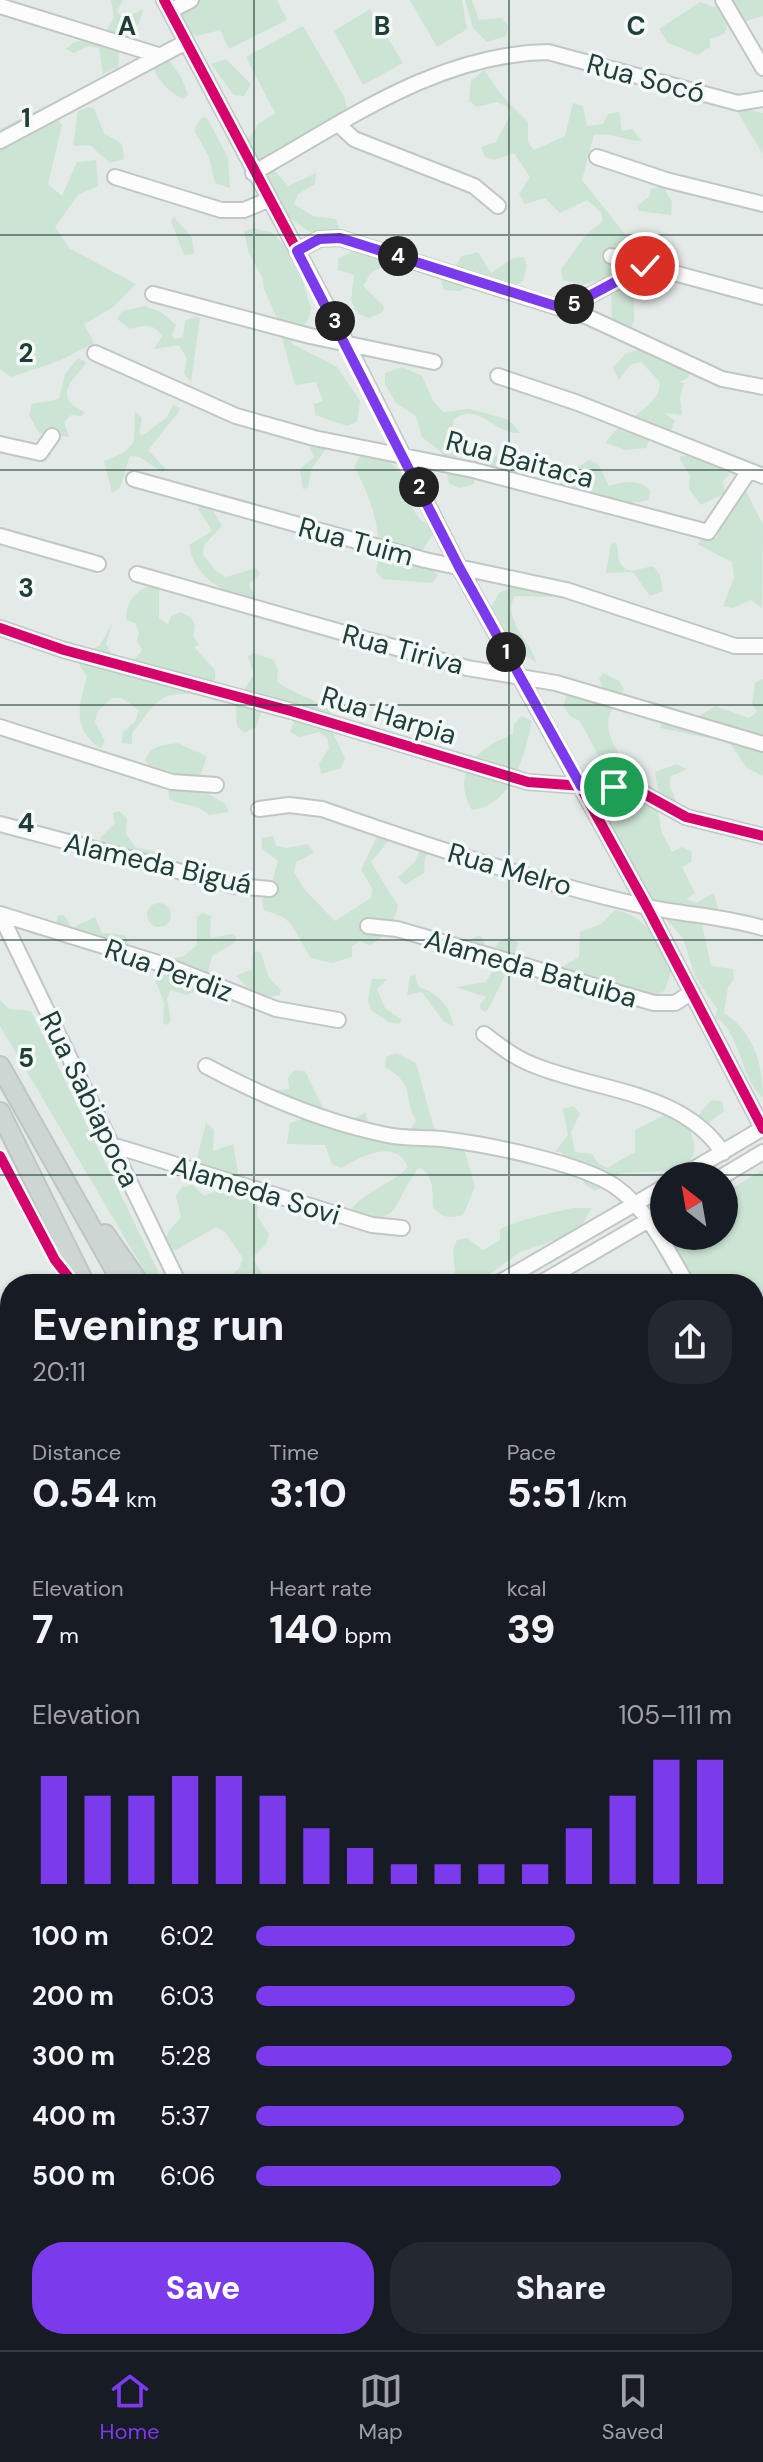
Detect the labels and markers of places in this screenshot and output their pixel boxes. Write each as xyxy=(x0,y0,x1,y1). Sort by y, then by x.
pin xyxy=(611,232,679,300)
pin: 4 xyxy=(378,236,418,276)
pin: 5 xyxy=(554,284,594,324)
pin: 3 xyxy=(315,301,355,341)
pin: 2 xyxy=(399,467,439,507)
pin: 1 xyxy=(486,632,526,672)
pin xyxy=(580,753,648,821)

